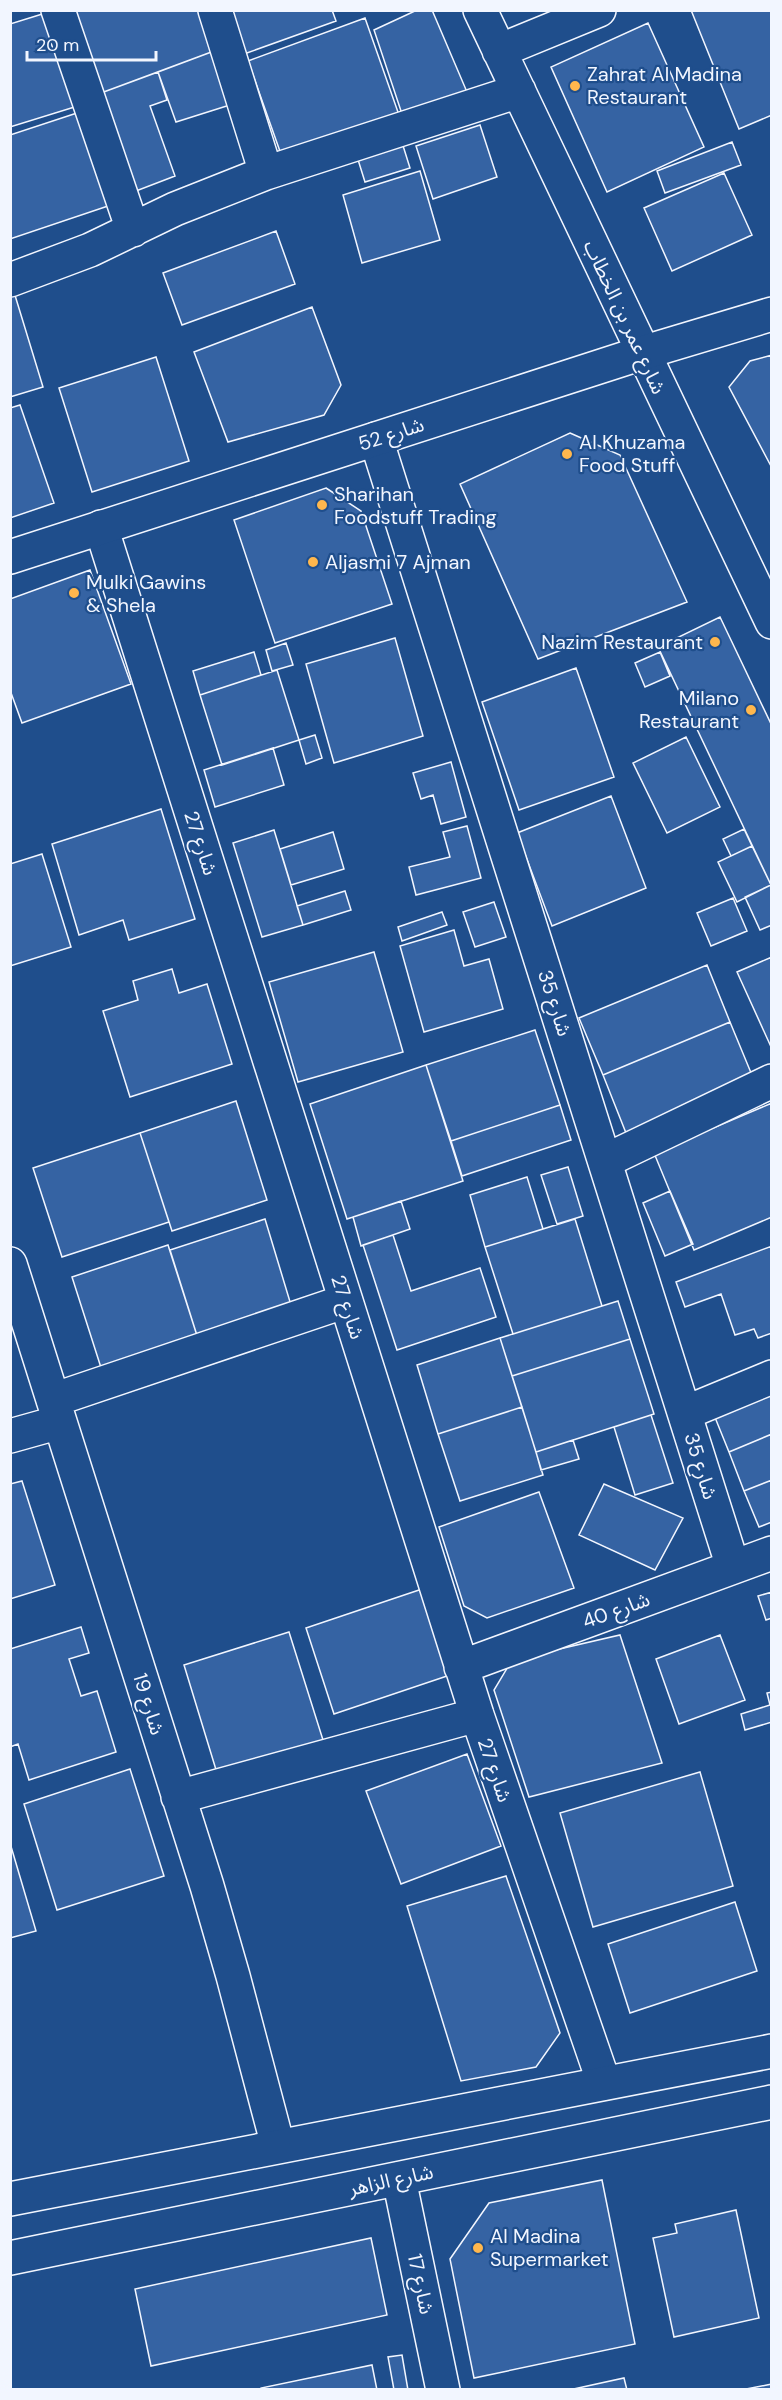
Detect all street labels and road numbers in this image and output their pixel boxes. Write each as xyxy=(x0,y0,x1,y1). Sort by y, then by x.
street label: شارع عمر بن الخطاب xyxy=(576,236,672,399)
street label: شارع 52 xyxy=(355,411,428,459)
street label: شارع 27 xyxy=(177,808,224,879)
street label: شارع 35 xyxy=(530,966,578,1040)
street label: شارع 27 xyxy=(324,1272,371,1343)
street label: شارع 35 xyxy=(677,1430,723,1503)
street label: شارع 40 xyxy=(579,1586,654,1636)
street label: شارع 19 xyxy=(125,1670,171,1739)
street label: شارع 27 xyxy=(470,1734,518,1806)
street label: شارع الزاهر xyxy=(345,2158,436,2204)
street label: شارع 17 xyxy=(400,2251,440,2317)

